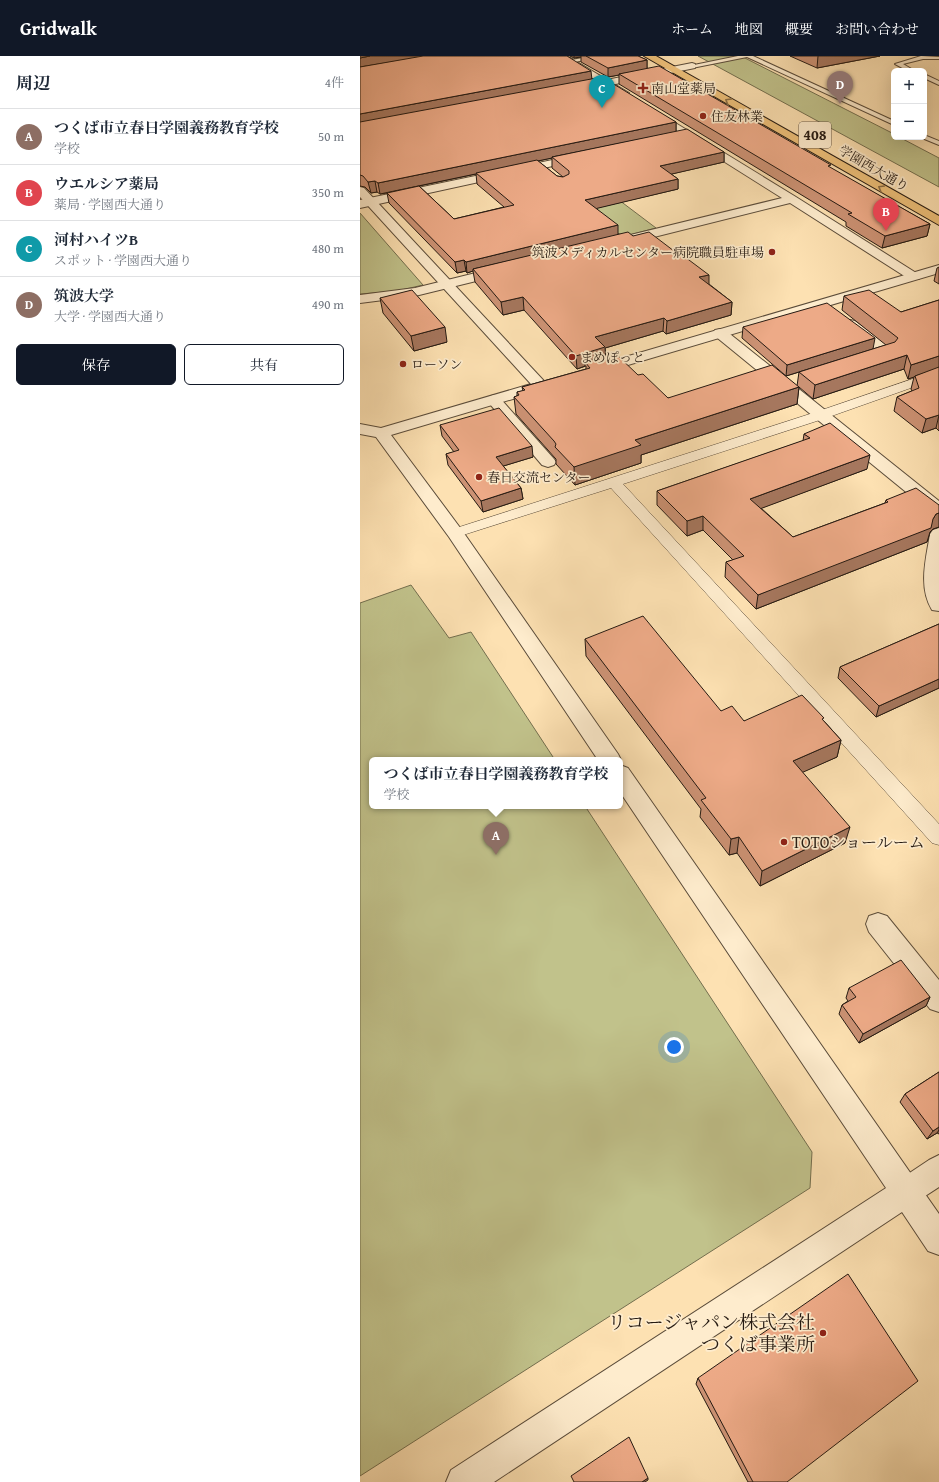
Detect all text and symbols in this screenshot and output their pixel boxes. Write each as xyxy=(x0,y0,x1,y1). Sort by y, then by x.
text: Gridwalk xyxy=(20,14,97,42)
text: ホーム xyxy=(671,19,713,39)
text: 地図 xyxy=(735,19,763,39)
text: 概要 xyxy=(785,19,813,39)
text: お問い合わせ xyxy=(835,19,919,39)
map controls xyxy=(891,68,927,140)
button: + xyxy=(891,68,927,104)
text: 周辺 xyxy=(16,70,50,95)
pin: D xyxy=(827,71,853,104)
text: 4件 xyxy=(325,73,344,92)
pin: C xyxy=(589,75,615,108)
place label: 南山堂薬局 xyxy=(651,79,716,98)
marker: 南山堂薬局 xyxy=(638,83,648,93)
one-way arrow xyxy=(725,98,732,105)
button: − xyxy=(891,104,927,140)
place label: 住友林業 xyxy=(711,107,763,126)
marker: 住友林業 xyxy=(698,111,708,121)
text: つくば市立春日学園義務教育学校 xyxy=(54,117,279,138)
road number: 408 xyxy=(799,122,831,148)
text: A xyxy=(25,127,33,146)
text: 50 m xyxy=(318,127,344,146)
text: 学校 xyxy=(54,139,80,158)
street label: 学園西大通り xyxy=(835,141,912,196)
text: ウエルシア薬局 xyxy=(54,173,159,194)
text: B xyxy=(25,183,33,202)
text: 350 m xyxy=(312,183,344,202)
one-way arrow xyxy=(878,185,885,192)
text: 薬局 · 学園西大通り xyxy=(54,195,166,214)
pin: B xyxy=(873,198,899,231)
text: 河村ハイツB xyxy=(54,229,138,250)
text: C xyxy=(25,239,33,258)
text: 480 m xyxy=(312,239,344,258)
place label: 筑波メディカルセンター病院職員駐車場 xyxy=(532,243,764,262)
marker: 筑波メディカルセンター病院職員駐車場 xyxy=(767,247,777,257)
text: スポット · 学園西大通り xyxy=(54,251,192,270)
text: 筑波大学 xyxy=(54,285,114,306)
text: D xyxy=(25,295,33,314)
text: 490 m xyxy=(312,295,344,314)
text: 大学 · 学園西大通り xyxy=(54,307,166,326)
button: 保存 xyxy=(16,344,176,385)
button: 共有 xyxy=(184,344,344,385)
place label: まめぽっと xyxy=(580,348,645,367)
marker: まめぽっと xyxy=(567,352,577,362)
place label: ローソン xyxy=(411,355,462,374)
marker: ローソン xyxy=(398,359,408,369)
place label: 春日交流センター xyxy=(487,468,590,487)
marker: 春日交流センター xyxy=(474,472,484,482)
popup xyxy=(369,757,623,809)
text: つくば市立春日学園義務教育学校 xyxy=(383,763,609,784)
text: 学校 xyxy=(383,785,410,804)
pin: A xyxy=(483,822,509,855)
place label: TOTOショールーム xyxy=(792,830,925,854)
marker: TOTOショールーム xyxy=(779,837,789,847)
your location xyxy=(664,1037,684,1057)
place label: リコージャパン株式会社 つくば事業所 xyxy=(607,1308,815,1358)
marker: リコージャパン株式会社 つくば事業所 xyxy=(818,1328,828,1338)

